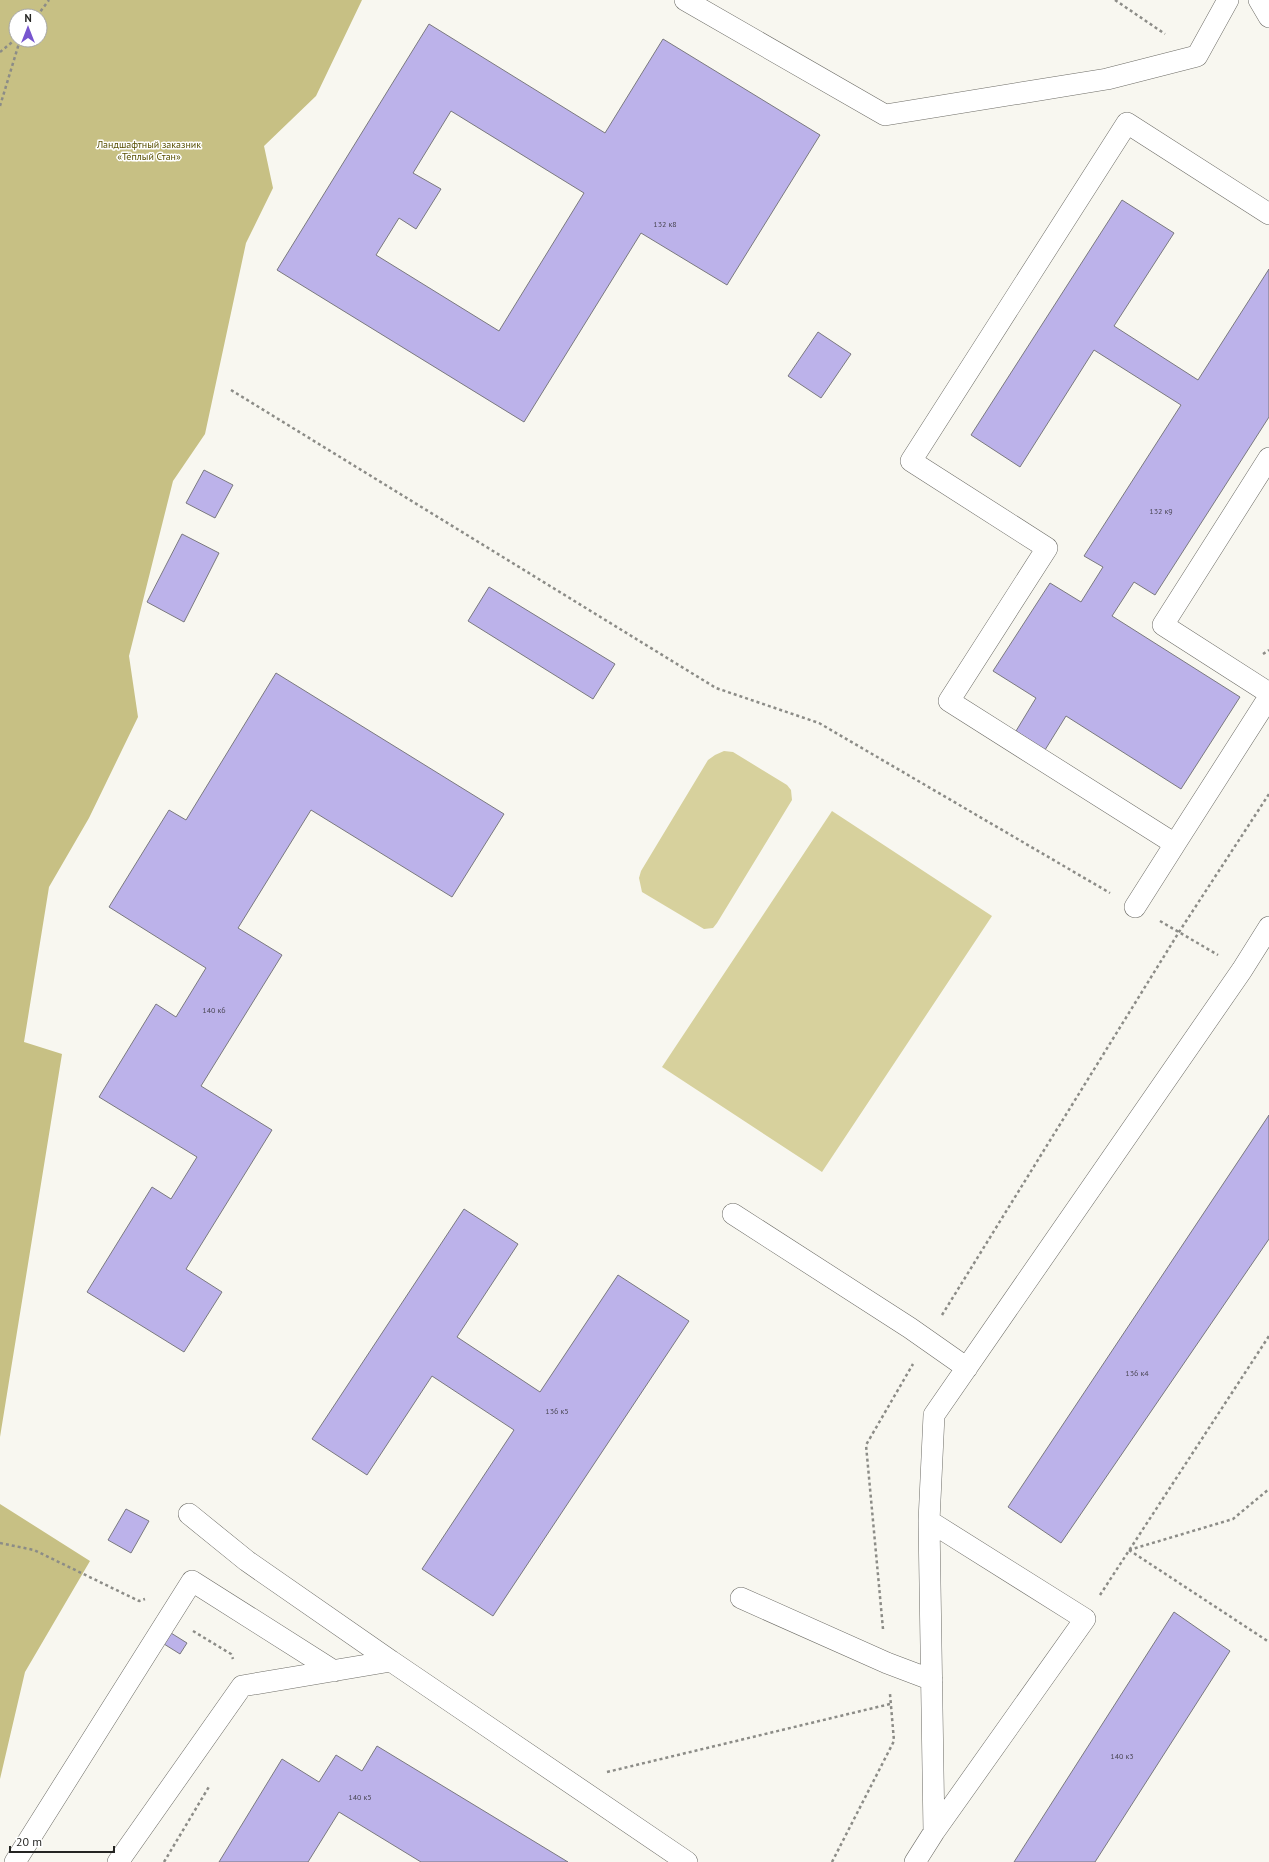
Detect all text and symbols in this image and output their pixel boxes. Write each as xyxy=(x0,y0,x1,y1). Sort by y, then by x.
north arrow xyxy=(8,8,48,48)
text: N xyxy=(24,11,32,25)
park label: Ландшафтный заказник «Тёплый Стан» xyxy=(96,138,201,163)
house number: 132 к8 xyxy=(653,219,677,229)
house number: 132 к9 xyxy=(1149,506,1173,516)
house number: 140 к6 xyxy=(202,1005,226,1015)
house number: 136 к4 xyxy=(1125,1368,1149,1378)
house number: 136 к5 xyxy=(545,1406,569,1416)
house number: 140 к3 xyxy=(1110,1751,1134,1761)
house number: 140 к5 xyxy=(348,1792,372,1802)
scale bar xyxy=(10,1828,114,1854)
text: 20 m xyxy=(16,1834,42,1849)

